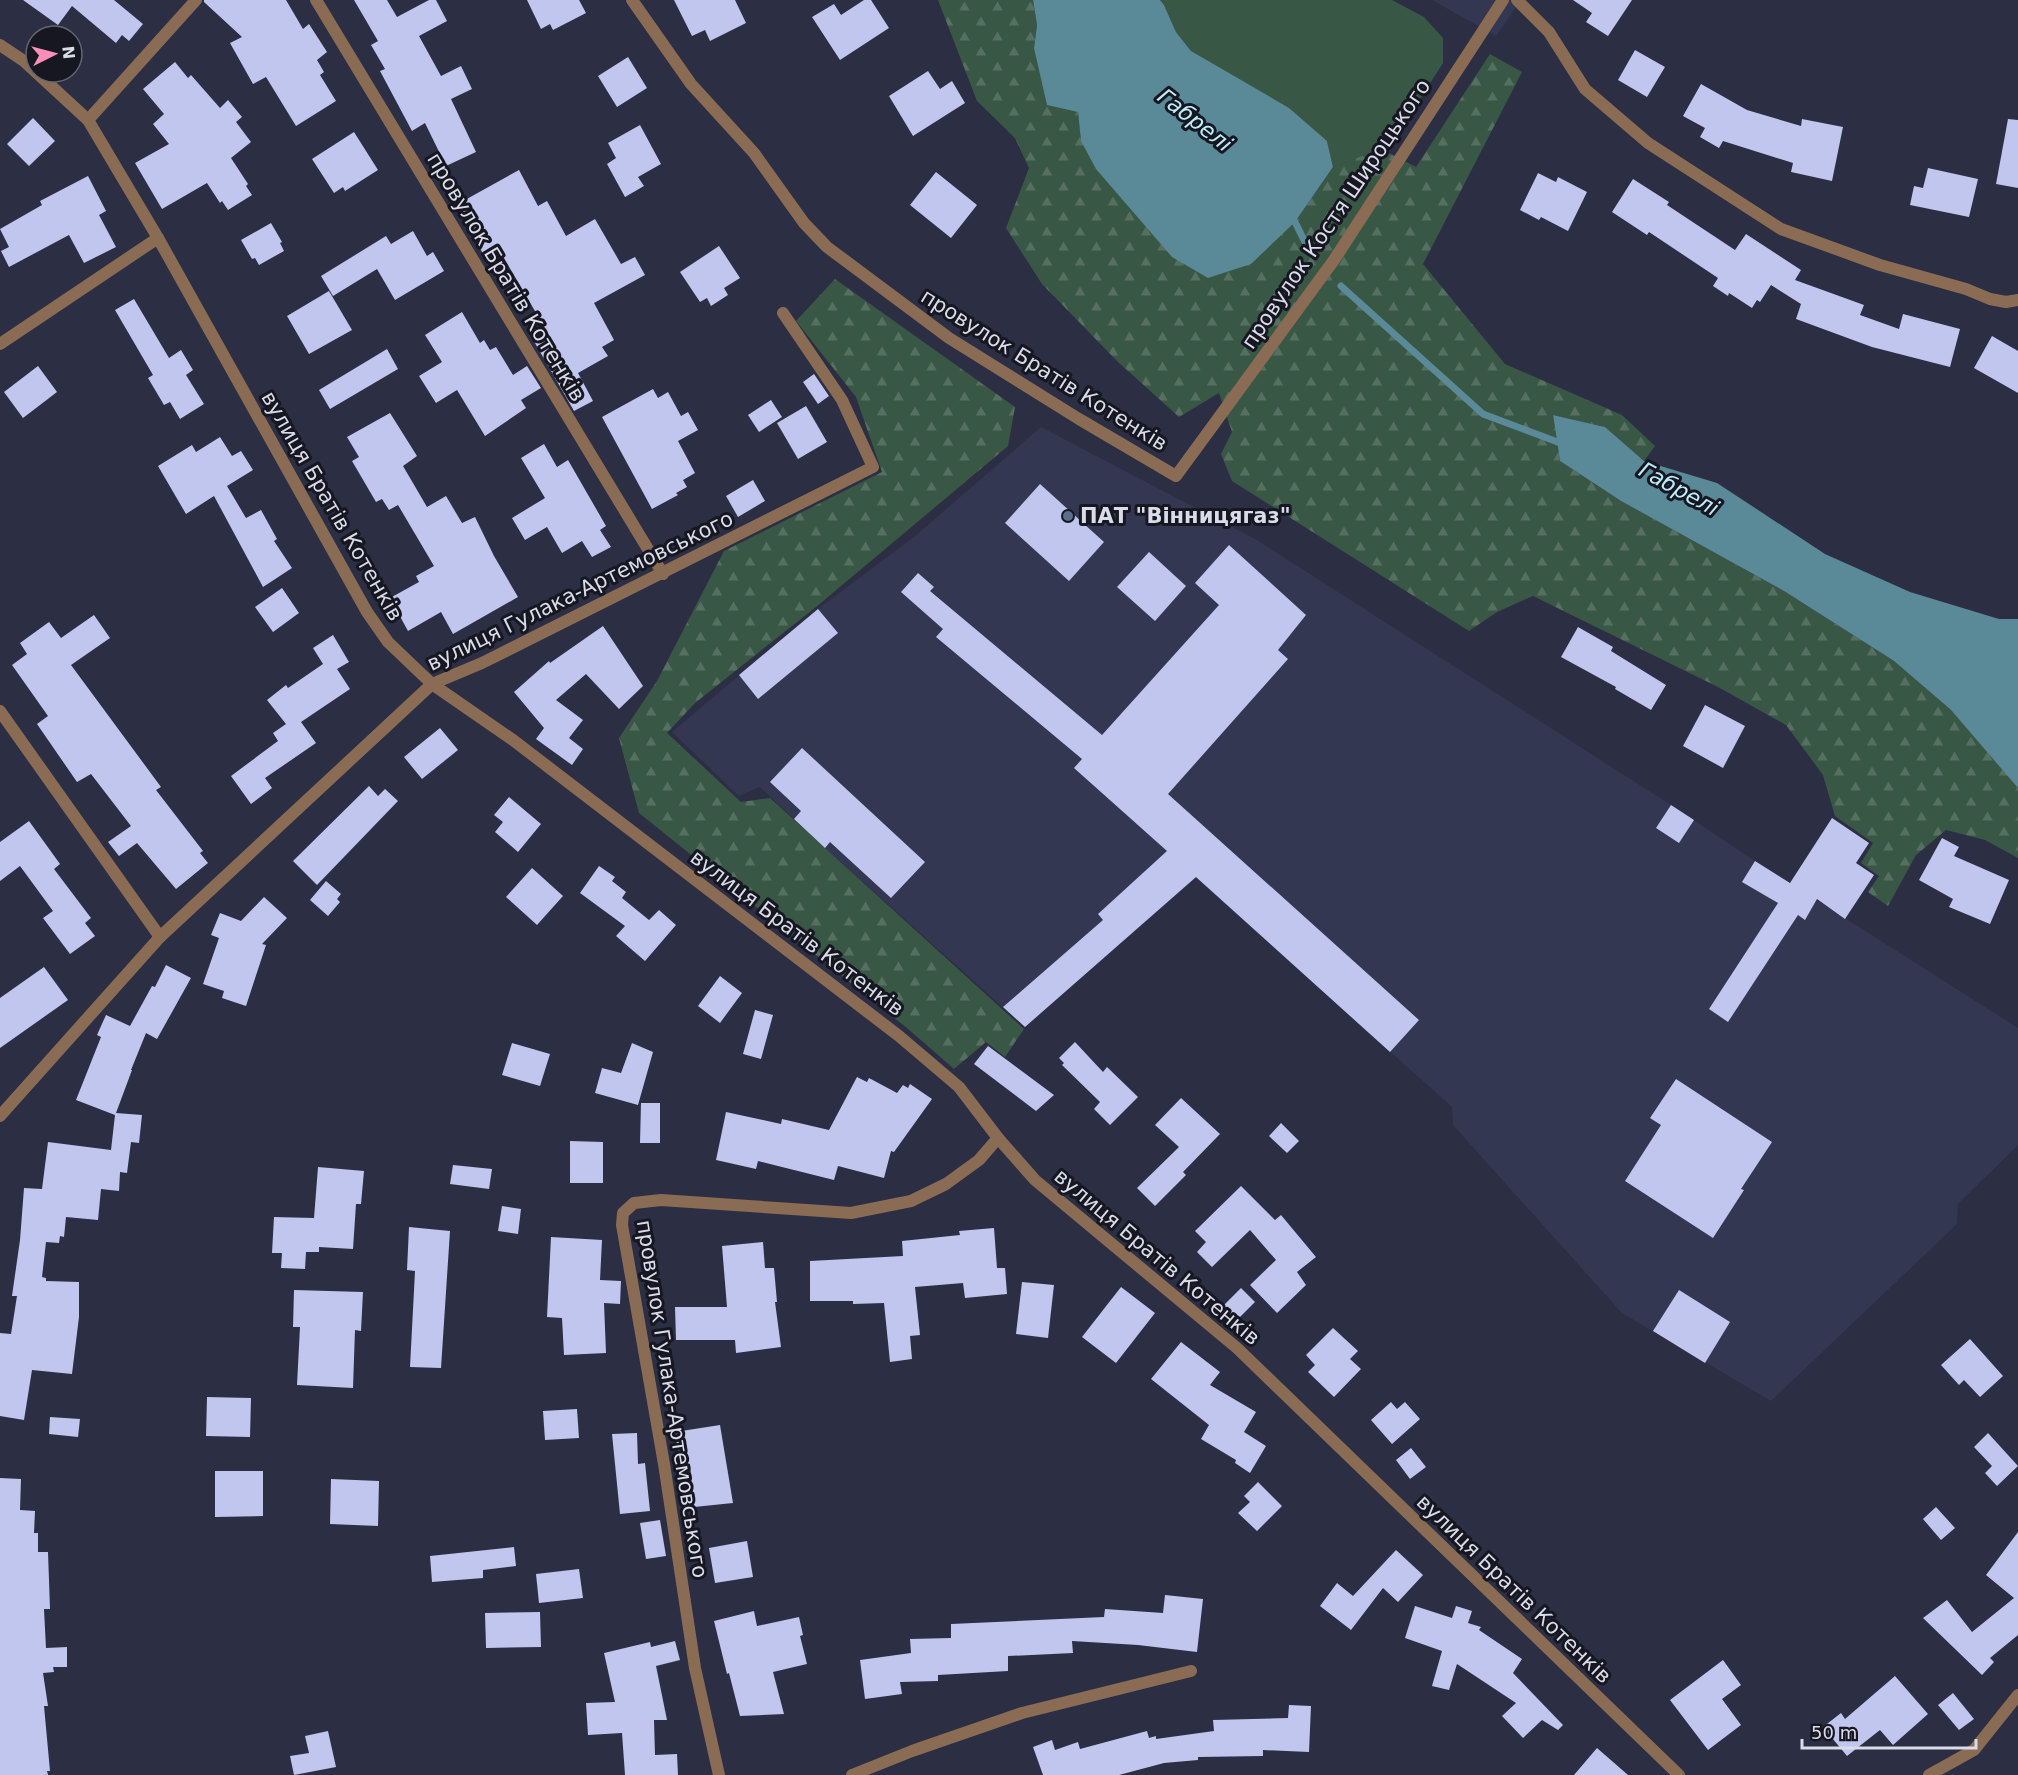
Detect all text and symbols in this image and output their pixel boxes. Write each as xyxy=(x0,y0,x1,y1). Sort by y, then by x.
north arrow xyxy=(24,24,84,84)
text: N xyxy=(58,45,79,60)
street label: провулок Костя Широцького xyxy=(1237,75,1435,353)
water label: Габрелі xyxy=(1153,83,1237,157)
street label: провулок Братів Котенків xyxy=(422,148,590,406)
street label: провулок Братів Котенків xyxy=(917,284,1171,456)
street label: вулиця Братів Котенків xyxy=(256,387,408,625)
water label: Габрелі xyxy=(1635,457,1723,521)
place label: ПАТ "Вінницягаз" xyxy=(1080,504,1291,528)
street label: вулиця Гулака-Артемовського xyxy=(423,506,737,676)
marker: ПАТ "Вінницягаз" xyxy=(1061,509,1075,523)
street label: вулиця Братів Котенків xyxy=(686,845,908,1021)
street label: вулиця Братів Котенків xyxy=(1049,1164,1265,1350)
street label: провулок Гулака-Артемовського xyxy=(632,1218,712,1580)
street label: вулиця Братів Котенків xyxy=(1412,1490,1616,1688)
scale bar xyxy=(1802,1712,1976,1750)
text: 50 m xyxy=(1811,1722,1857,1743)

